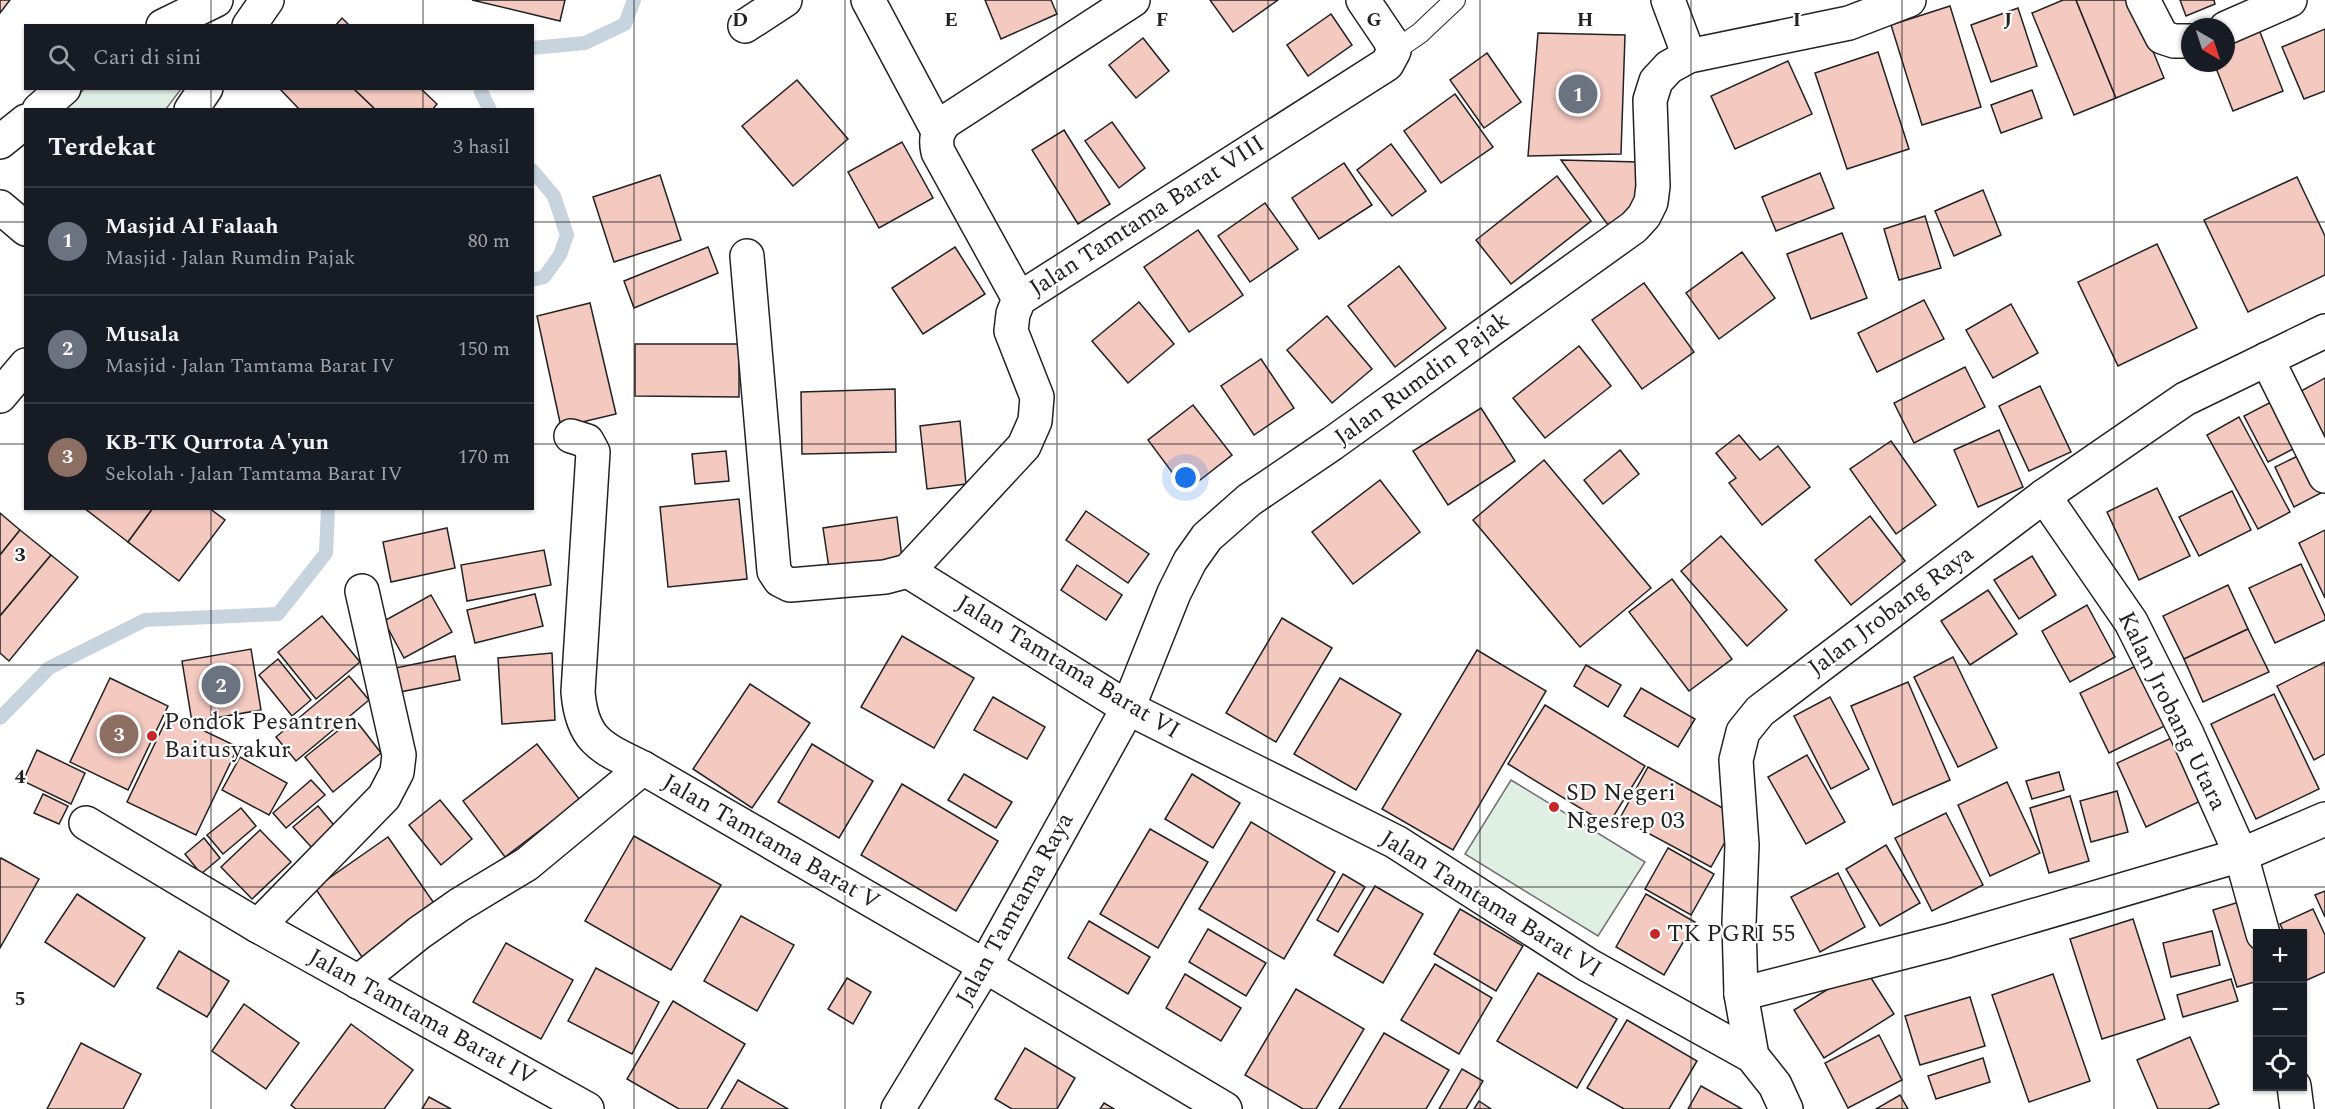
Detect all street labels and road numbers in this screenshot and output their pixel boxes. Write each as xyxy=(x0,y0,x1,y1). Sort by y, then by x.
street label: Jalan Tamtama Barat VIII xyxy=(1022,126,1272,306)
street label: Jalan Rumdin Pajak xyxy=(1327,303,1517,455)
street label: Jalan Jrobang Raya xyxy=(1801,536,1982,685)
street label: Jalan Tamtama Barat VI xyxy=(949,586,1187,748)
street label: Kalan Jrobang Utara xyxy=(2108,605,2236,817)
street label: Jalan Tamtama Barat V xyxy=(655,765,887,919)
street label: Jalan Tamtama Raya xyxy=(947,806,1083,1012)
street label: Jalan Tamtama Barat VI xyxy=(1373,821,1609,987)
street label: Jalan Tamtama Barat IV xyxy=(301,939,543,1095)

